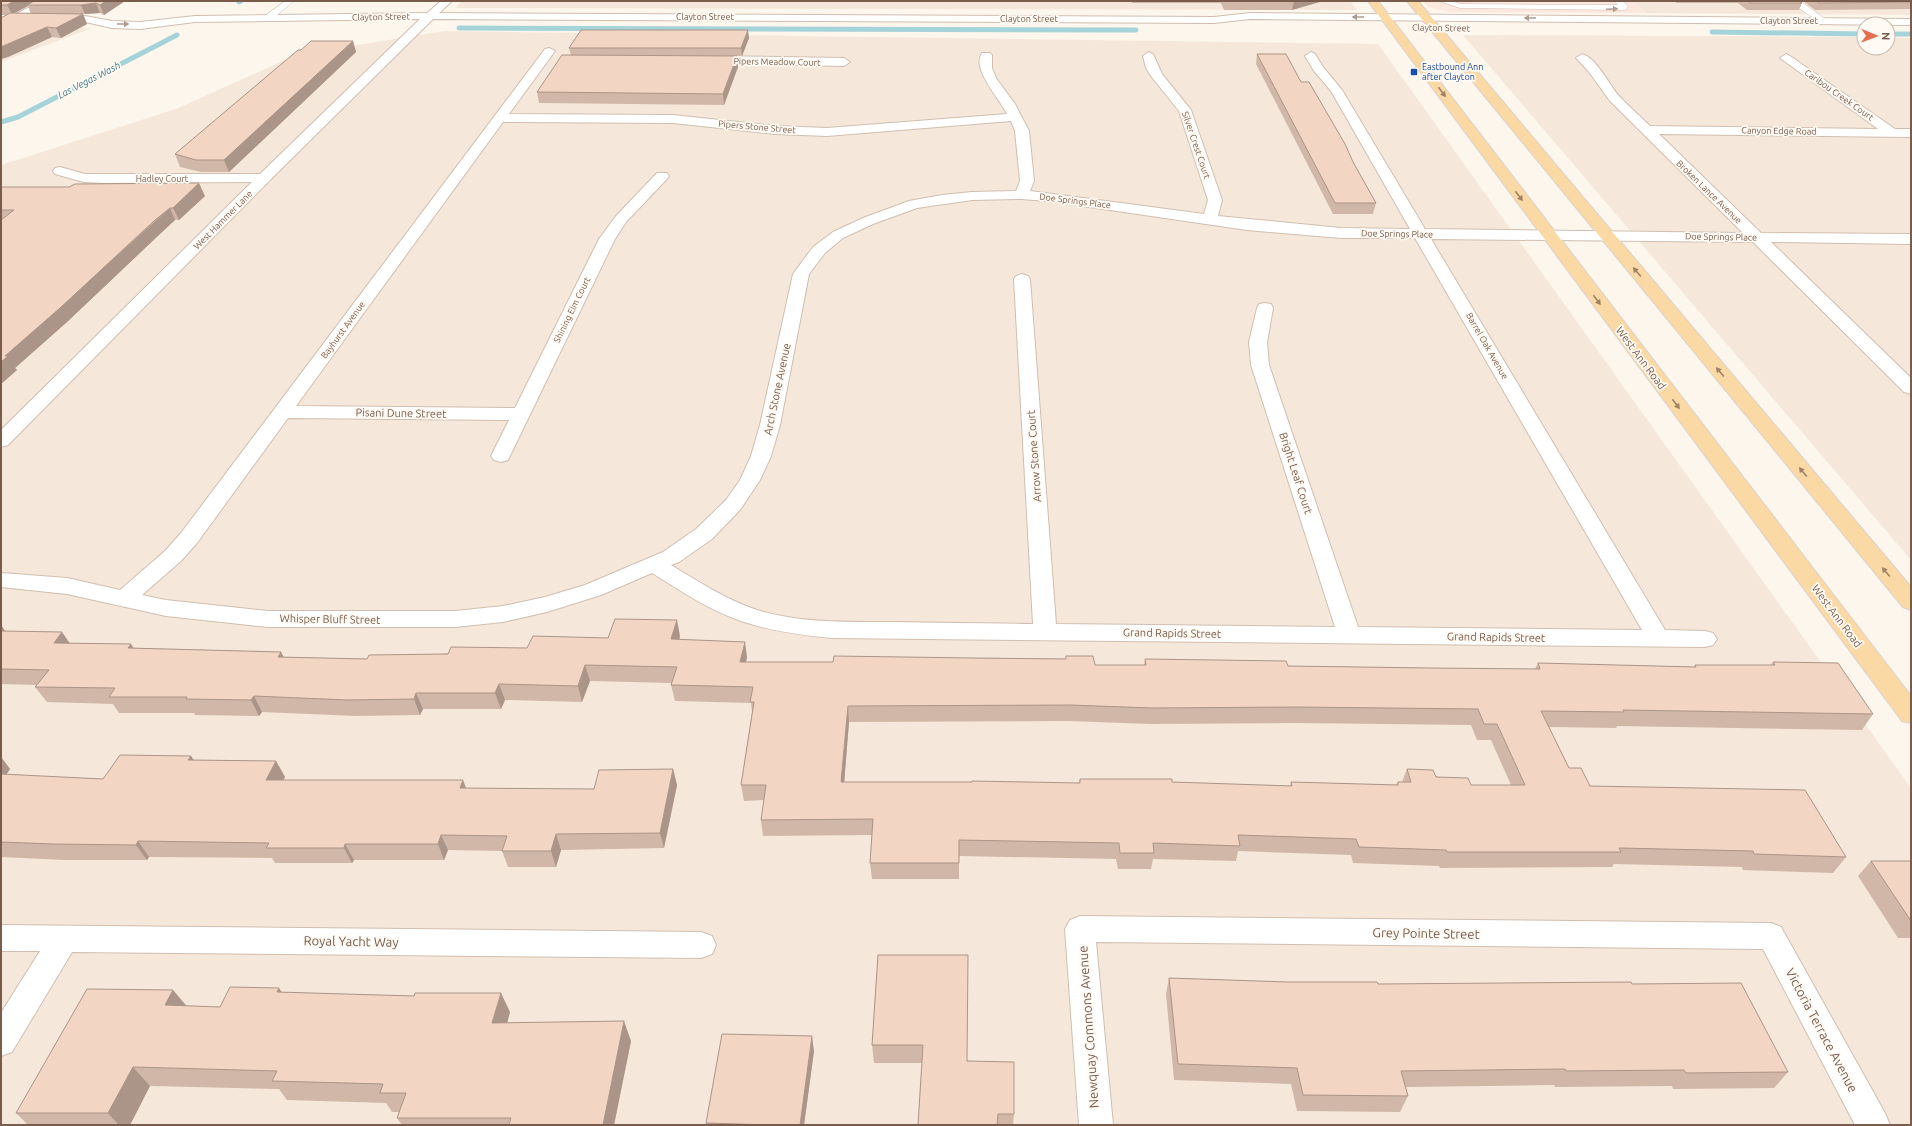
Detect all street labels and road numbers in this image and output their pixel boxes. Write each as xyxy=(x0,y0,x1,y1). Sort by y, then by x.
street label: Clayton Street xyxy=(352,11,411,23)
street label: Clayton Street xyxy=(676,12,734,22)
street label: Clayton Street xyxy=(1000,14,1058,24)
street label: Clayton Street xyxy=(1760,16,1818,26)
street label: Clayton Street xyxy=(1412,22,1471,34)
street label: Pipers Meadow Court xyxy=(733,56,821,68)
street label: Caribou Creek Court xyxy=(1803,67,1876,123)
street label: Silver Crest Court xyxy=(1180,110,1212,180)
street label: Pipers Stone Street xyxy=(718,119,797,135)
street label: Canyon Edge Road xyxy=(1741,125,1817,137)
street label: Broken Lance Avenue xyxy=(1674,158,1744,226)
street label: Hadley Court xyxy=(136,174,189,184)
street label: West Hammer Lane xyxy=(192,189,254,251)
street label: Doe Springs Place xyxy=(1039,192,1111,210)
street label: Doe Springs Place xyxy=(1361,228,1433,240)
street label: Doe Springs Place xyxy=(1685,231,1757,243)
street label: Shining Elm Court xyxy=(552,275,592,344)
street label: Bayhurst Avenue xyxy=(319,299,367,361)
street label: Barrel Oak Avenue xyxy=(1464,311,1510,381)
street label: West Ann Road xyxy=(1614,324,1668,392)
street label: Arch Stone Avenue xyxy=(761,342,793,436)
street label: Pisani Dune Street xyxy=(356,406,447,420)
street label: Arrow Stone Court xyxy=(1025,409,1043,502)
street label: Bright Leaf Court xyxy=(1277,431,1315,516)
street label: West Ann Road xyxy=(1810,582,1864,650)
street label: Whisper Bluff Street xyxy=(279,612,381,626)
street label: Grand Rapids Street xyxy=(1123,626,1222,640)
street label: Grand Rapids Street xyxy=(1447,630,1546,644)
street label: Grey Pointe Street xyxy=(1372,925,1480,941)
street label: Royal Yacht Way xyxy=(303,933,399,949)
street label: Newquay Commons Avenue xyxy=(1075,945,1101,1109)
street label: Victoria Terrace Avenue xyxy=(1783,966,1861,1094)

